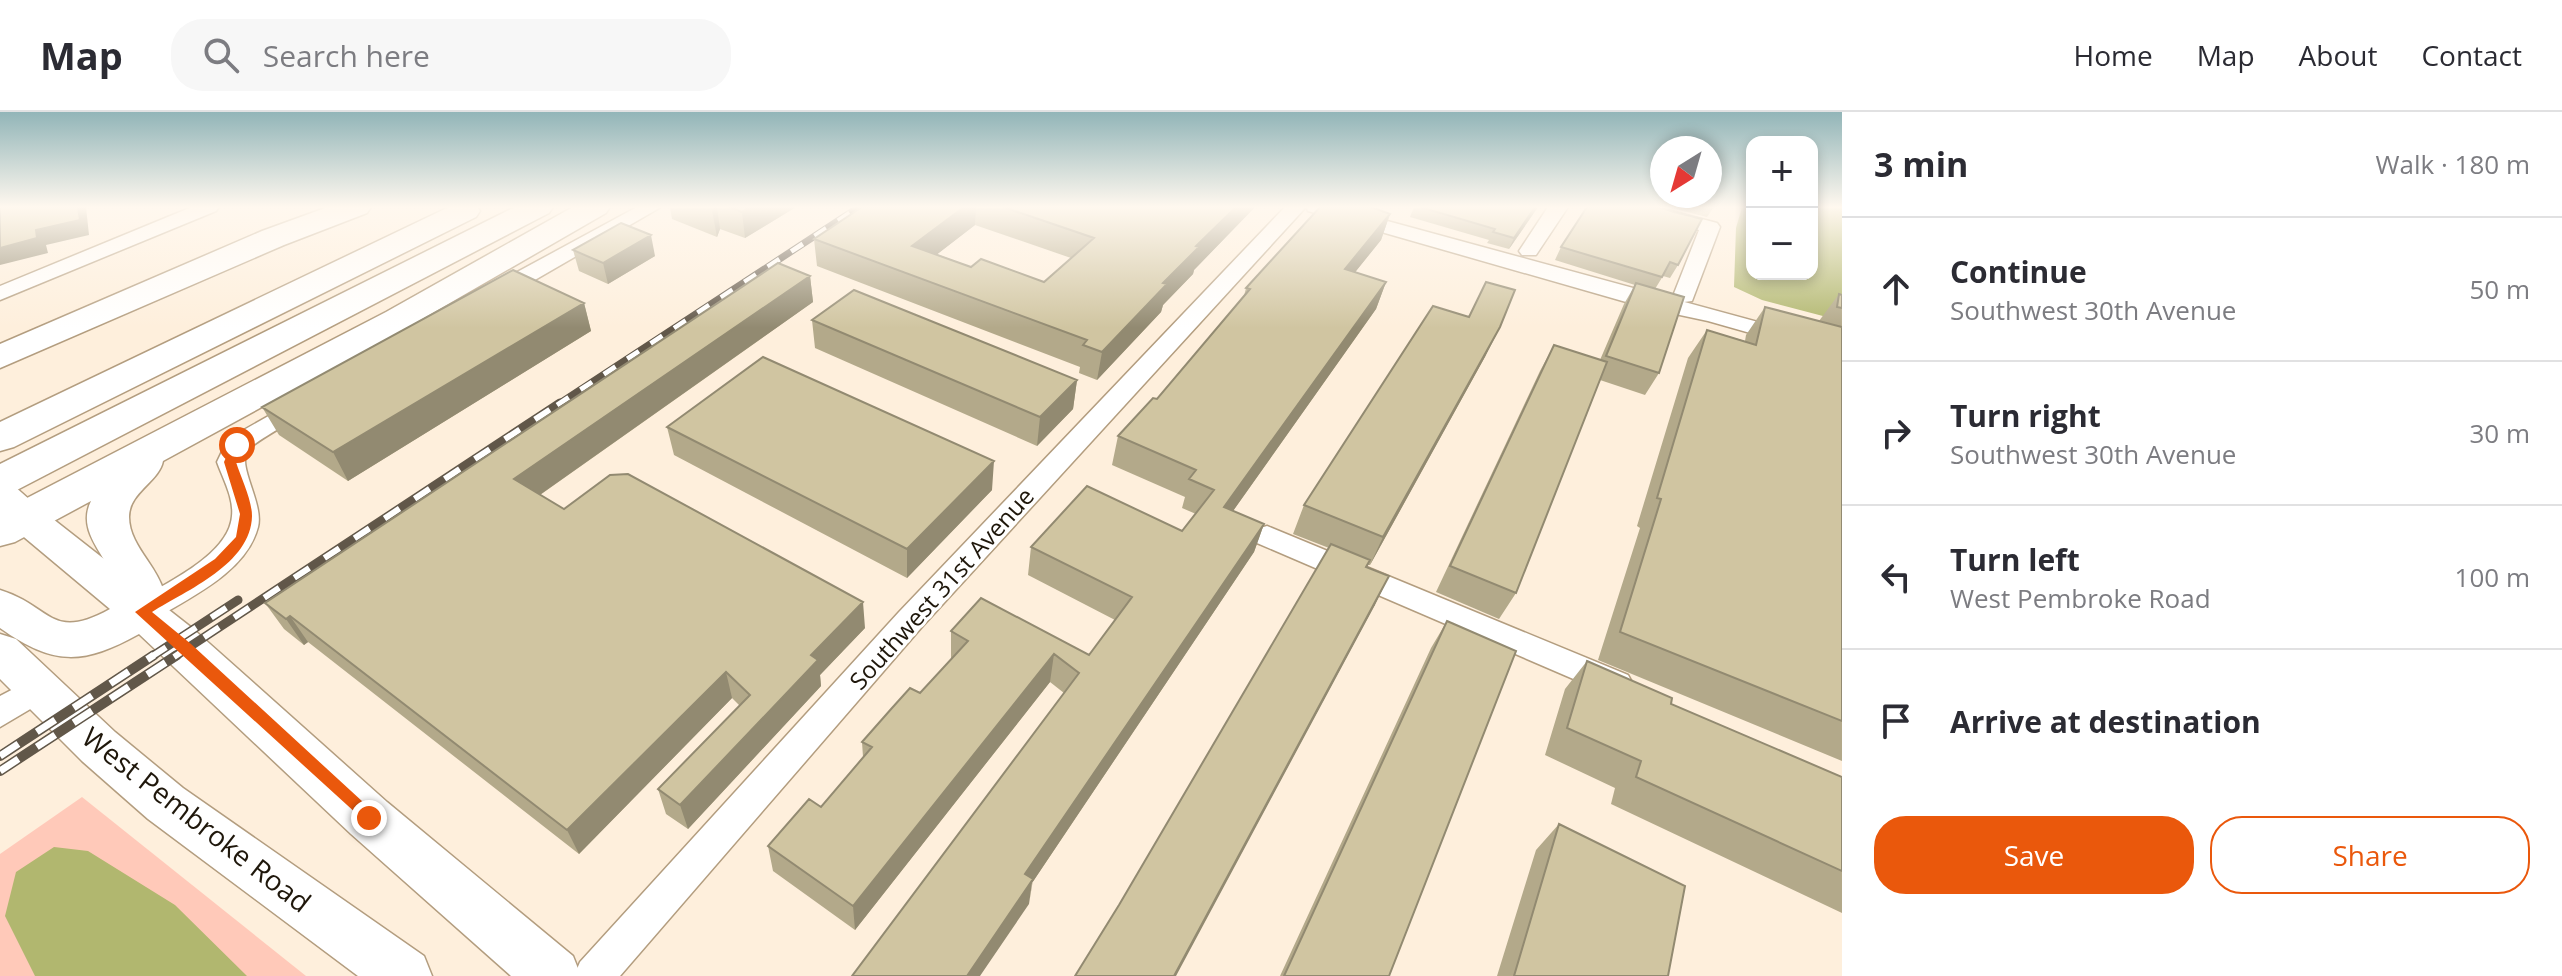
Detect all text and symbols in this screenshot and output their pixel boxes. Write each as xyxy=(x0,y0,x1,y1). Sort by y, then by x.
search box xyxy=(171,19,731,91)
text: Map xyxy=(40,29,123,81)
icon: search xyxy=(199,33,243,77)
text: Search here xyxy=(263,35,430,76)
text: Home xyxy=(2074,36,2153,74)
text: Map xyxy=(2197,36,2255,74)
text: About xyxy=(2299,36,2377,74)
text: Contact xyxy=(2421,36,2522,74)
north arrow xyxy=(1650,136,1722,208)
map controls xyxy=(1746,136,1818,280)
button: + xyxy=(1746,136,1818,208)
text: 3 min xyxy=(1874,141,1968,187)
text: Walk · 180 m xyxy=(2376,146,2530,182)
button: − xyxy=(1746,208,1818,280)
text: Continue xyxy=(1950,251,2087,292)
icon: ahead xyxy=(1874,267,1918,311)
text: 50 m xyxy=(2469,271,2530,307)
text: Southwest 30th Avenue xyxy=(1950,292,2236,328)
text: Turn right xyxy=(1950,395,2101,436)
icon: right xyxy=(1874,411,1918,455)
text: 30 m xyxy=(2469,415,2530,451)
route start xyxy=(219,427,255,463)
text: Southwest 30th Avenue xyxy=(1950,436,2236,472)
street label: Southwest 31st Avenue xyxy=(841,480,1041,696)
text: Turn left xyxy=(1950,539,2080,580)
icon: left xyxy=(1874,555,1918,599)
text: 100 m xyxy=(2455,559,2530,595)
text: West Pembroke Road xyxy=(1950,580,2211,616)
icon: arrive xyxy=(1874,699,1918,743)
text: Arrive at destination xyxy=(1950,701,2261,742)
street label: West Pembroke Road xyxy=(75,718,319,920)
route end xyxy=(351,800,387,836)
button: Save xyxy=(1874,816,2194,894)
button: Share xyxy=(2210,816,2530,894)

